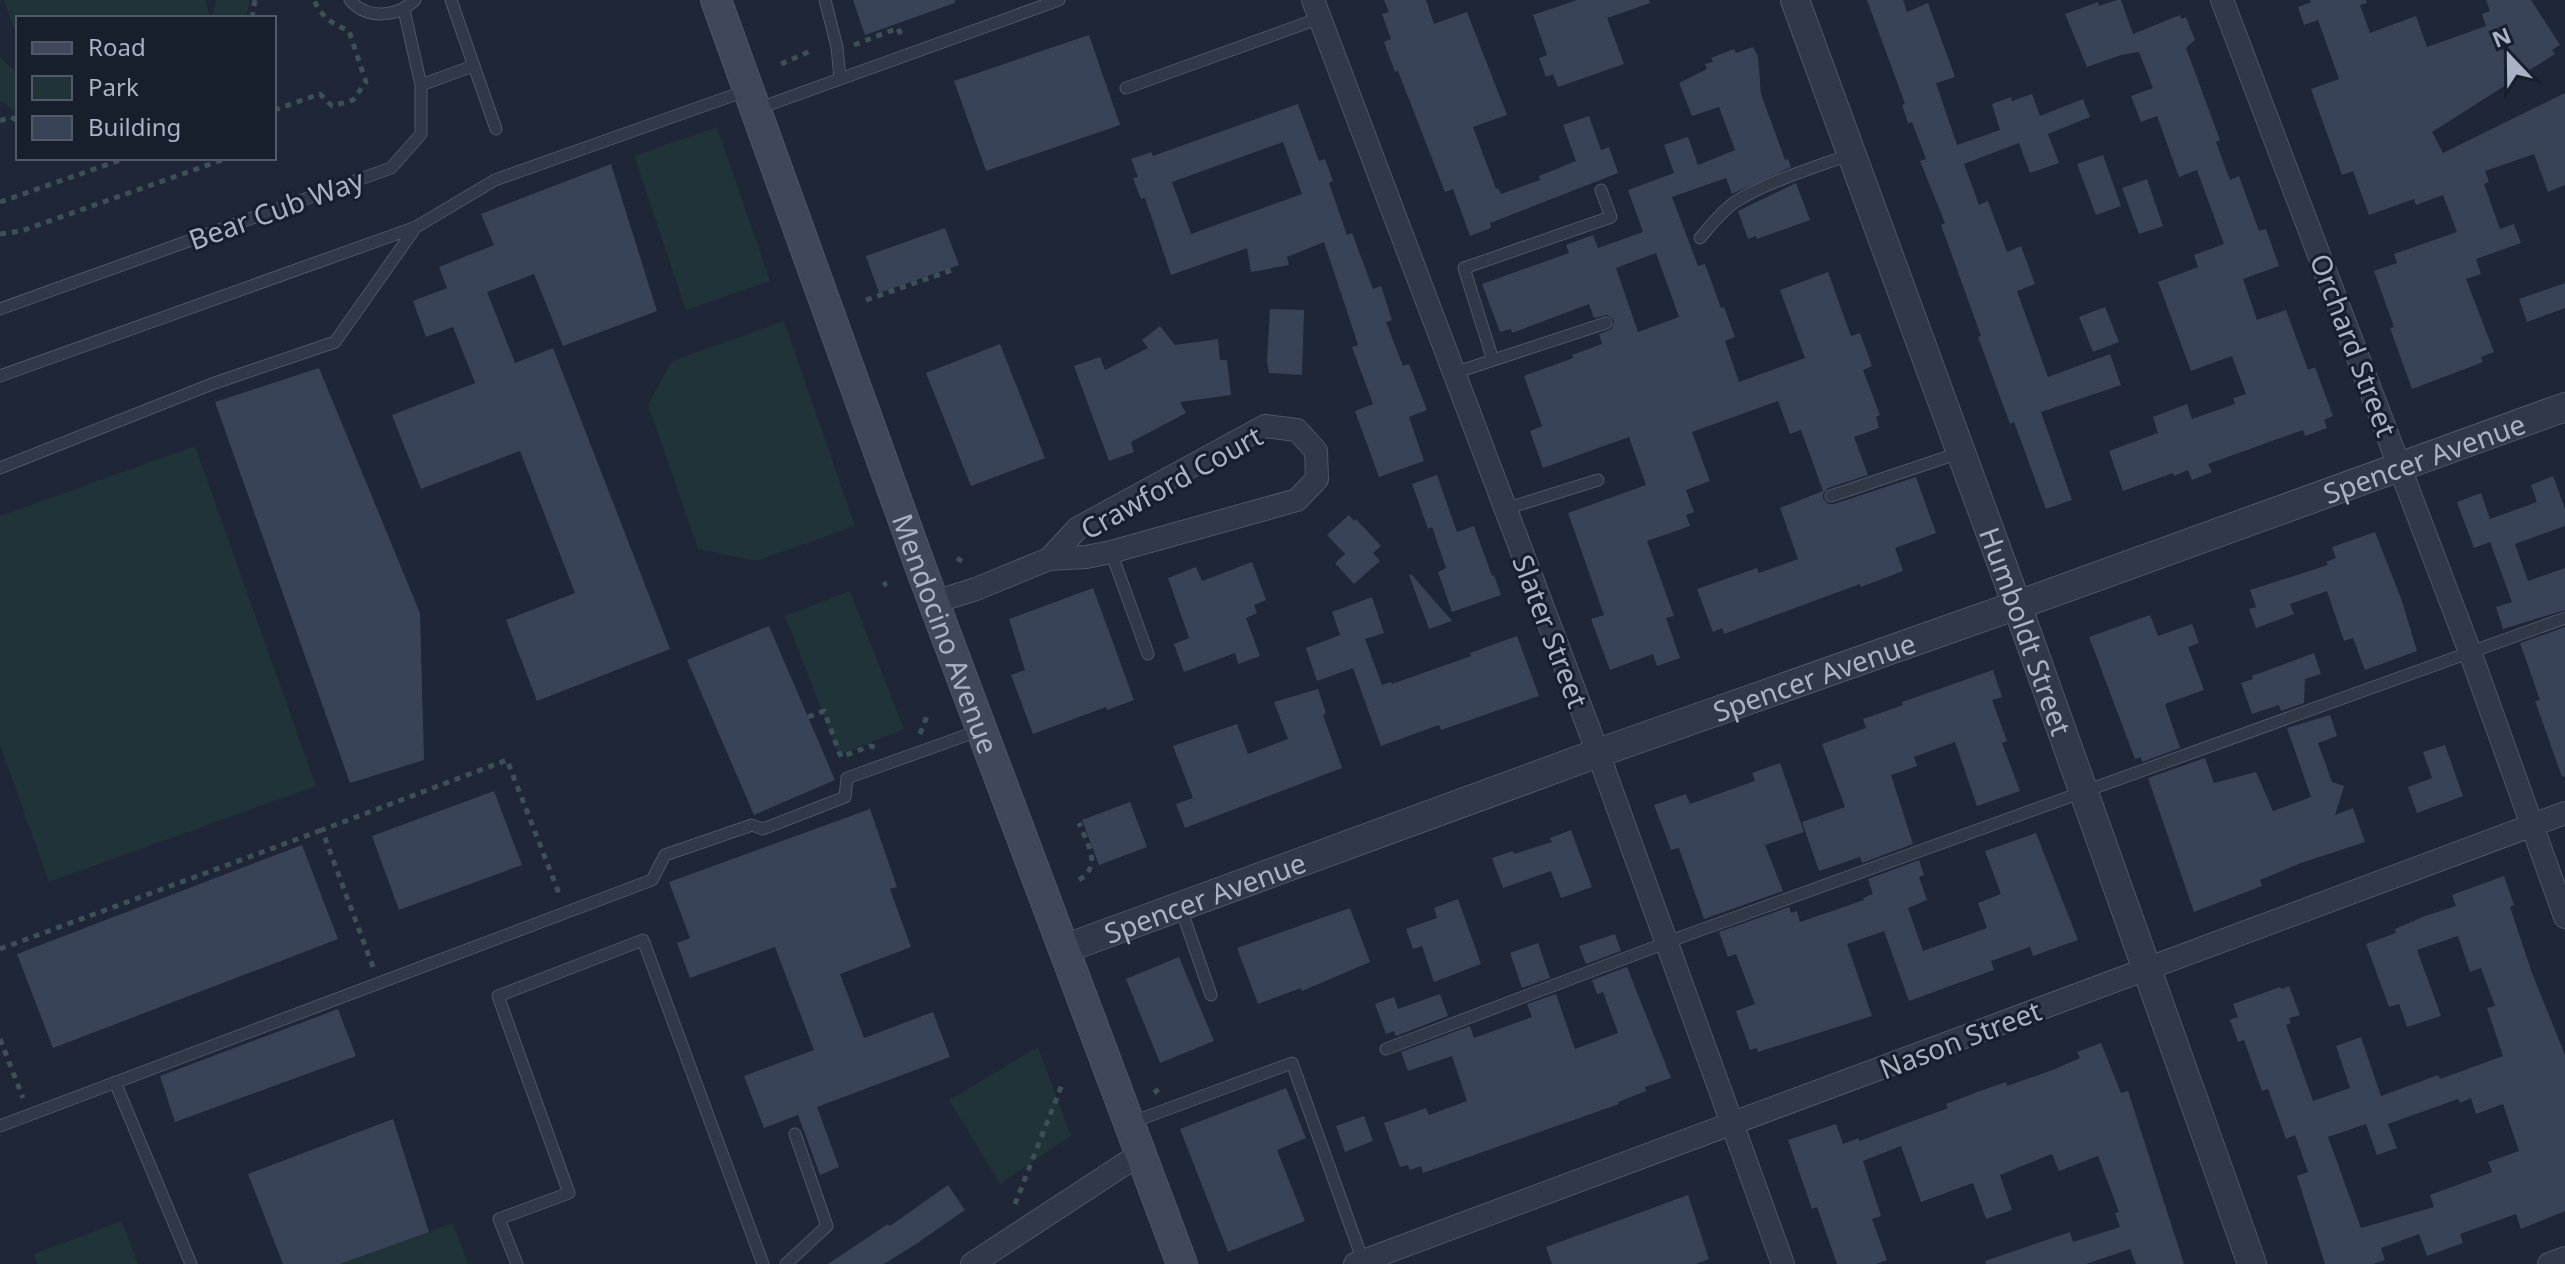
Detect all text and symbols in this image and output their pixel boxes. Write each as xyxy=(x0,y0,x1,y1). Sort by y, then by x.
legend xyxy=(16,16,276,160)
north arrow xyxy=(2469,16,2549,96)
text: N xyxy=(2487,19,2515,54)
text: Road xyxy=(88,30,146,63)
text: Park xyxy=(88,70,139,103)
text: Building xyxy=(88,110,181,143)
street label: Bear Cub Way xyxy=(183,160,369,258)
street label: Orchard Street xyxy=(2302,248,2406,442)
street label: Spencer Avenue xyxy=(2318,404,2530,512)
street label: Crawford Court xyxy=(1073,416,1269,548)
street label: Mendocino Avenue xyxy=(884,508,1008,759)
street label: Humboldt Street xyxy=(1971,522,2081,740)
street label: Slater Street xyxy=(1504,549,1598,713)
street label: Spencer Avenue xyxy=(1708,624,1920,730)
street label: Spencer Avenue xyxy=(1099,843,1311,952)
street label: Nason Street xyxy=(1874,991,2046,1087)

